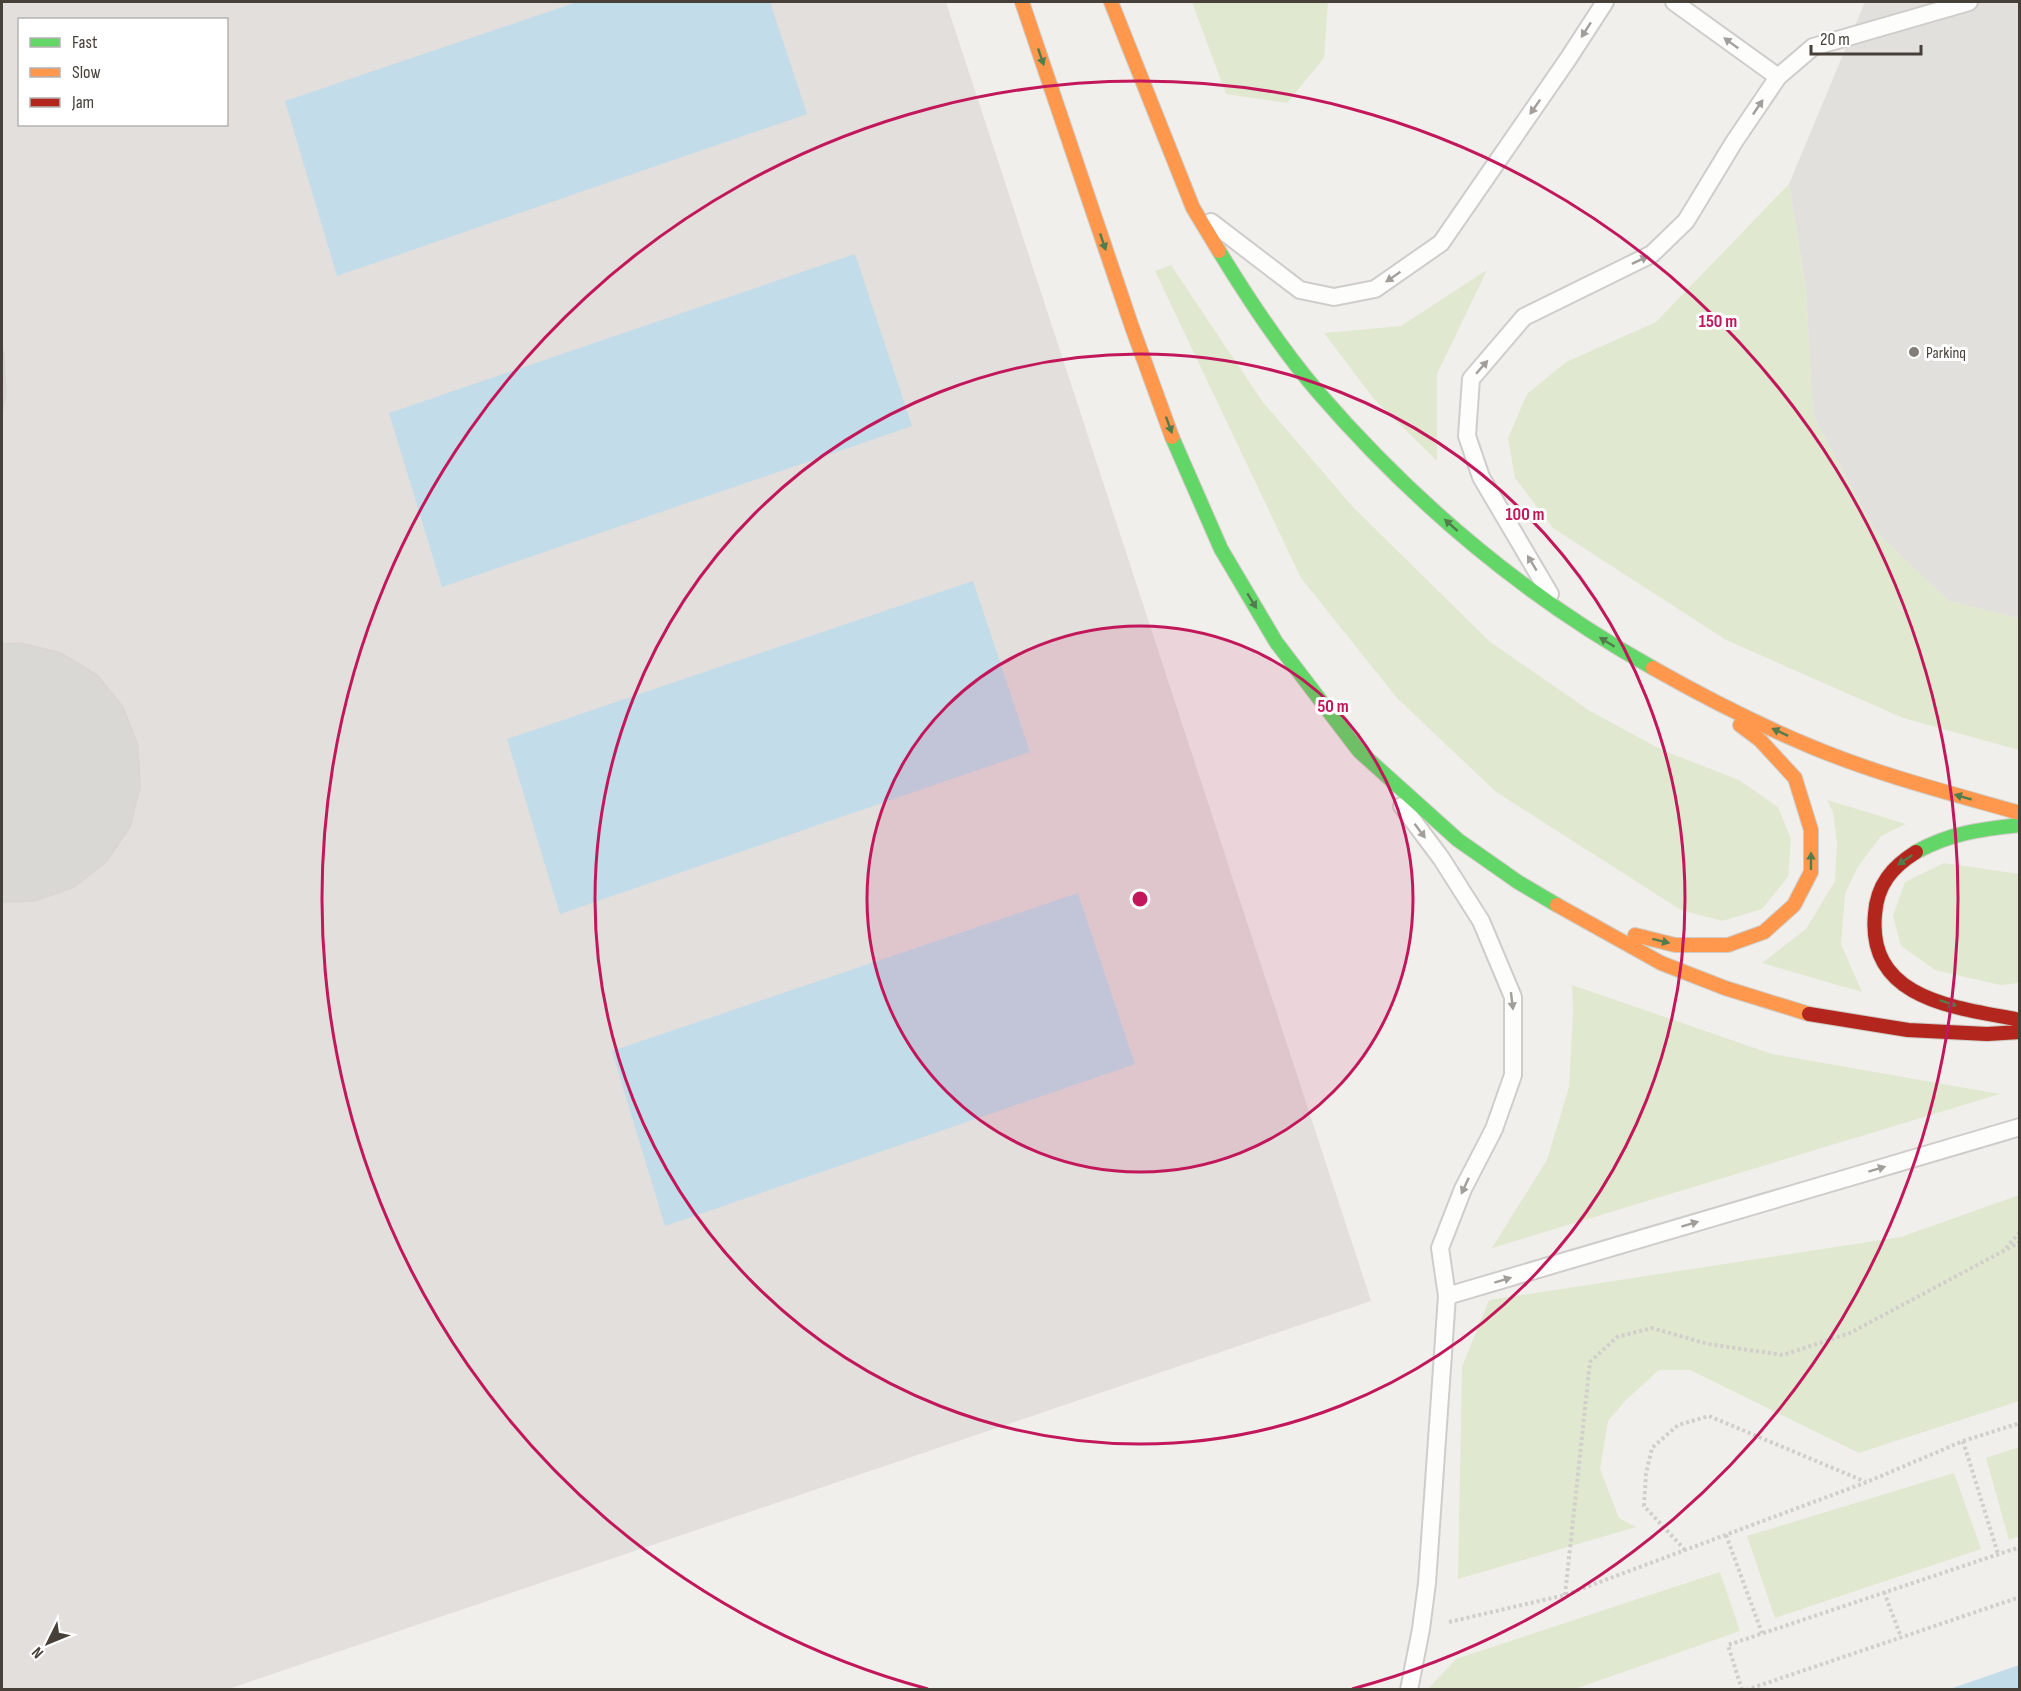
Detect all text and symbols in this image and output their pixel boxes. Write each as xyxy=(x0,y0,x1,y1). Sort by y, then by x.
legend xyxy=(18,18,228,126)
scale bar xyxy=(1811,18,1920,56)
one-way arrow xyxy=(1581,22,1592,39)
text: 20 m xyxy=(1820,29,1850,50)
text: Fast xyxy=(72,32,98,53)
one-way arrow xyxy=(1723,37,1738,49)
one-way arrow xyxy=(1036,48,1046,66)
text: Slow xyxy=(72,62,101,83)
text: Jam xyxy=(71,92,94,113)
one-way arrow xyxy=(1529,99,1541,115)
one-way arrow xyxy=(1752,99,1763,115)
one-way arrow xyxy=(1099,233,1109,251)
one-way arrow xyxy=(1632,255,1649,264)
one-way arrow xyxy=(1385,271,1401,283)
text: 150 m xyxy=(1699,311,1737,332)
place label: Parkinq xyxy=(1926,344,1966,363)
marker: Parkinq xyxy=(1907,345,1921,359)
one-way arrow xyxy=(1475,359,1488,375)
one-way arrow xyxy=(1164,416,1174,434)
text: 100 m xyxy=(1506,504,1545,525)
one-way arrow xyxy=(1444,519,1459,532)
one-way arrow xyxy=(1526,555,1537,571)
one-way arrow xyxy=(1247,593,1257,610)
one-way arrow xyxy=(1599,636,1615,647)
text: 50 m xyxy=(1317,696,1349,717)
one-way arrow xyxy=(1771,727,1788,736)
one-way arrow xyxy=(1954,792,1972,801)
one-way arrow xyxy=(1414,823,1426,838)
one-way arrow xyxy=(1806,851,1816,870)
one-way arrow xyxy=(1897,854,1913,865)
centre of rings xyxy=(1130,889,1150,909)
one-way arrow xyxy=(1651,937,1670,947)
one-way arrow xyxy=(1507,992,1516,1011)
one-way arrow xyxy=(1939,999,1957,1008)
one-way arrow xyxy=(1868,1164,1886,1173)
one-way arrow xyxy=(1461,1177,1470,1194)
one-way arrow xyxy=(1681,1219,1699,1228)
one-way arrow xyxy=(1494,1275,1512,1284)
north arrow xyxy=(18,1613,78,1673)
text: N xyxy=(28,1643,48,1662)

